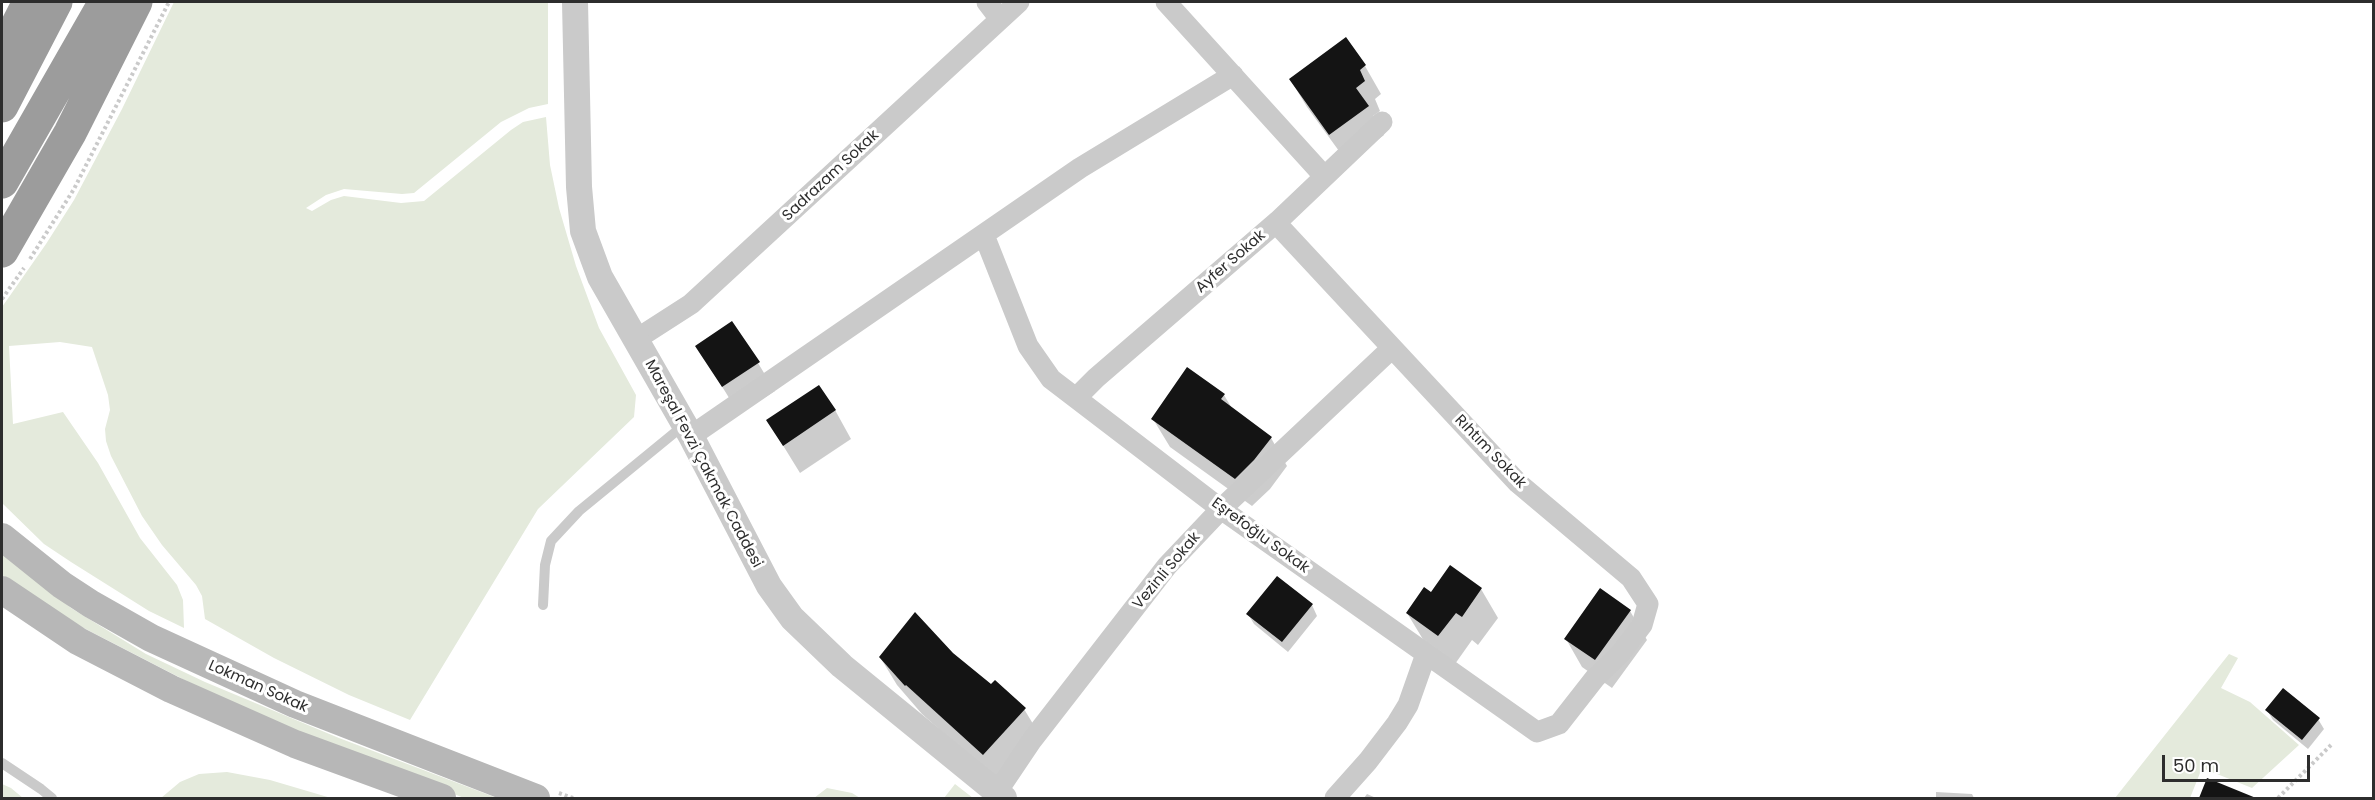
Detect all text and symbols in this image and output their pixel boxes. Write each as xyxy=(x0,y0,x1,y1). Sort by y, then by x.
street label: Sadrazam Sokak xyxy=(779,127,883,225)
street label: Ayfer Sokak xyxy=(1192,227,1270,297)
street label: Mareşal Fevzi Çakmak Caddesi xyxy=(640,357,766,571)
street label: Rıhtım Sokak xyxy=(1451,412,1529,492)
street label: Eşrefoğlu Sokak xyxy=(1208,495,1312,577)
street label: Vezinli Sokak xyxy=(1130,529,1204,613)
street label: Lokman Sokak xyxy=(205,657,311,717)
scale bar xyxy=(2165,743,2314,781)
text: 50 m xyxy=(2173,753,2219,778)

